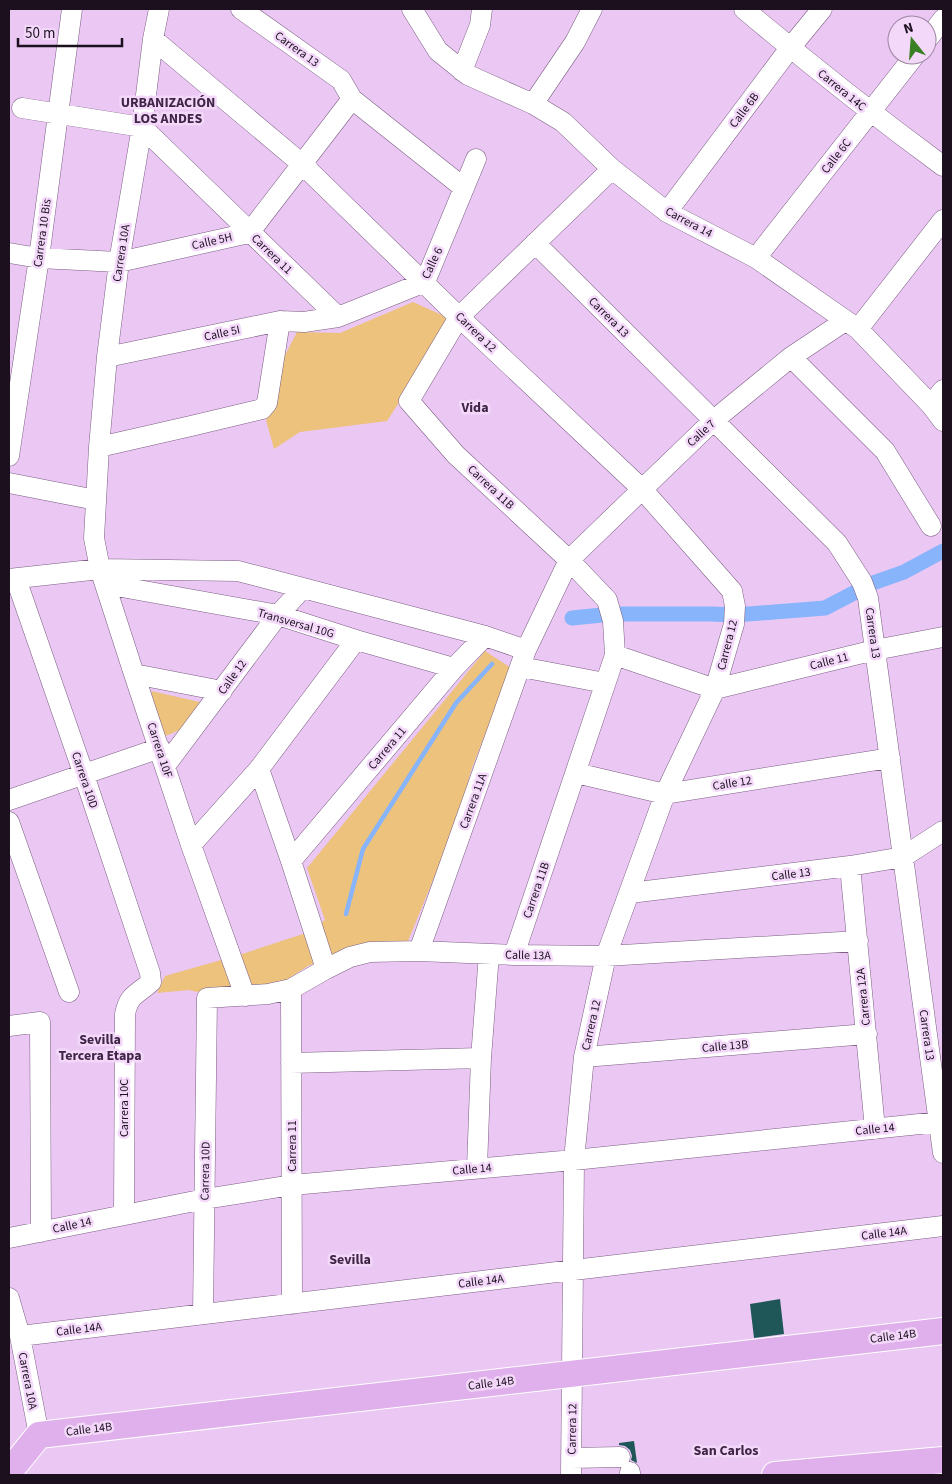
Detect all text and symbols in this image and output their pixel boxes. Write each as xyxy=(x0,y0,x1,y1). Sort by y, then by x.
scale bar xyxy=(18,15,121,47)
north arrow xyxy=(887,15,937,65)
text: N xyxy=(901,18,916,39)
text: 50 m xyxy=(25,23,55,44)
street label: Carrera 13 xyxy=(271,27,322,71)
street label: Carrera 14C xyxy=(814,65,870,115)
street label: Calle 6B xyxy=(725,89,763,132)
district label: URBANIZACIÓN LOS ANDES xyxy=(121,93,215,129)
street label: Calle 6C xyxy=(817,135,856,177)
street label: Carrera 10 Bis xyxy=(29,198,56,268)
street label: Carrera 14 xyxy=(662,203,715,242)
street label: Carrera 10A xyxy=(109,223,134,283)
street label: Calle 5H xyxy=(190,229,234,254)
street label: Carrera 11 xyxy=(247,230,296,278)
street label: Calle 6 xyxy=(418,244,447,282)
street label: Carrera 13 xyxy=(584,293,633,342)
street label: Carrera 12 xyxy=(451,308,500,356)
street label: Calle 5I xyxy=(202,321,242,346)
district label: Vida xyxy=(460,398,489,418)
street label: Calle 7 xyxy=(683,416,719,451)
street label: Carrera 11B xyxy=(464,461,518,513)
street label: Transversal 10G xyxy=(256,604,336,643)
street label: Carrera 13 xyxy=(861,606,884,660)
street label: Carrera 12 xyxy=(713,618,742,672)
street label: Calle 11 xyxy=(808,648,850,674)
street label: Calle 12 xyxy=(214,656,251,698)
street label: Carrera 10F xyxy=(143,720,176,780)
street label: Carrera 11 xyxy=(364,723,410,773)
street label: Carrera 10D xyxy=(67,750,102,811)
street label: Carrera 11A xyxy=(456,771,492,831)
street label: Calle 12 xyxy=(711,772,753,795)
street label: Carrera 11B xyxy=(519,860,554,921)
street label: Calle 13 xyxy=(771,864,812,885)
street label: Calle 13A xyxy=(505,947,552,964)
street label: Carrera 12A xyxy=(852,967,875,1027)
street label: Carrera 12 xyxy=(577,998,606,1052)
street label: Carrera 13 xyxy=(915,1008,938,1062)
district label: Sevilla Tercera Etapa xyxy=(58,1030,142,1066)
street label: Calle 13B xyxy=(701,1036,749,1057)
street label: Carrera 10C xyxy=(116,1079,133,1137)
street label: Calle 14 xyxy=(855,1119,896,1140)
street label: Carrera 11 xyxy=(284,1120,301,1172)
street label: Carrera 10D xyxy=(196,1142,215,1201)
street label: Calle 14 xyxy=(452,1159,492,1180)
street label: Calle 14 xyxy=(51,1213,93,1238)
street label: Calle 14A xyxy=(860,1222,908,1245)
district label: Sevilla xyxy=(329,1250,371,1270)
street label: Calle 14A xyxy=(457,1270,505,1293)
street label: Calle 14A xyxy=(55,1318,103,1341)
street label: Calle 14B xyxy=(869,1325,917,1348)
street label: Carrera 10A xyxy=(14,1351,41,1412)
street label: Calle 14B xyxy=(467,1372,515,1395)
street label: Carrera 12 xyxy=(564,1403,581,1455)
street label: Calle 14B xyxy=(65,1418,113,1441)
district label: San Carlos xyxy=(694,1441,758,1461)

